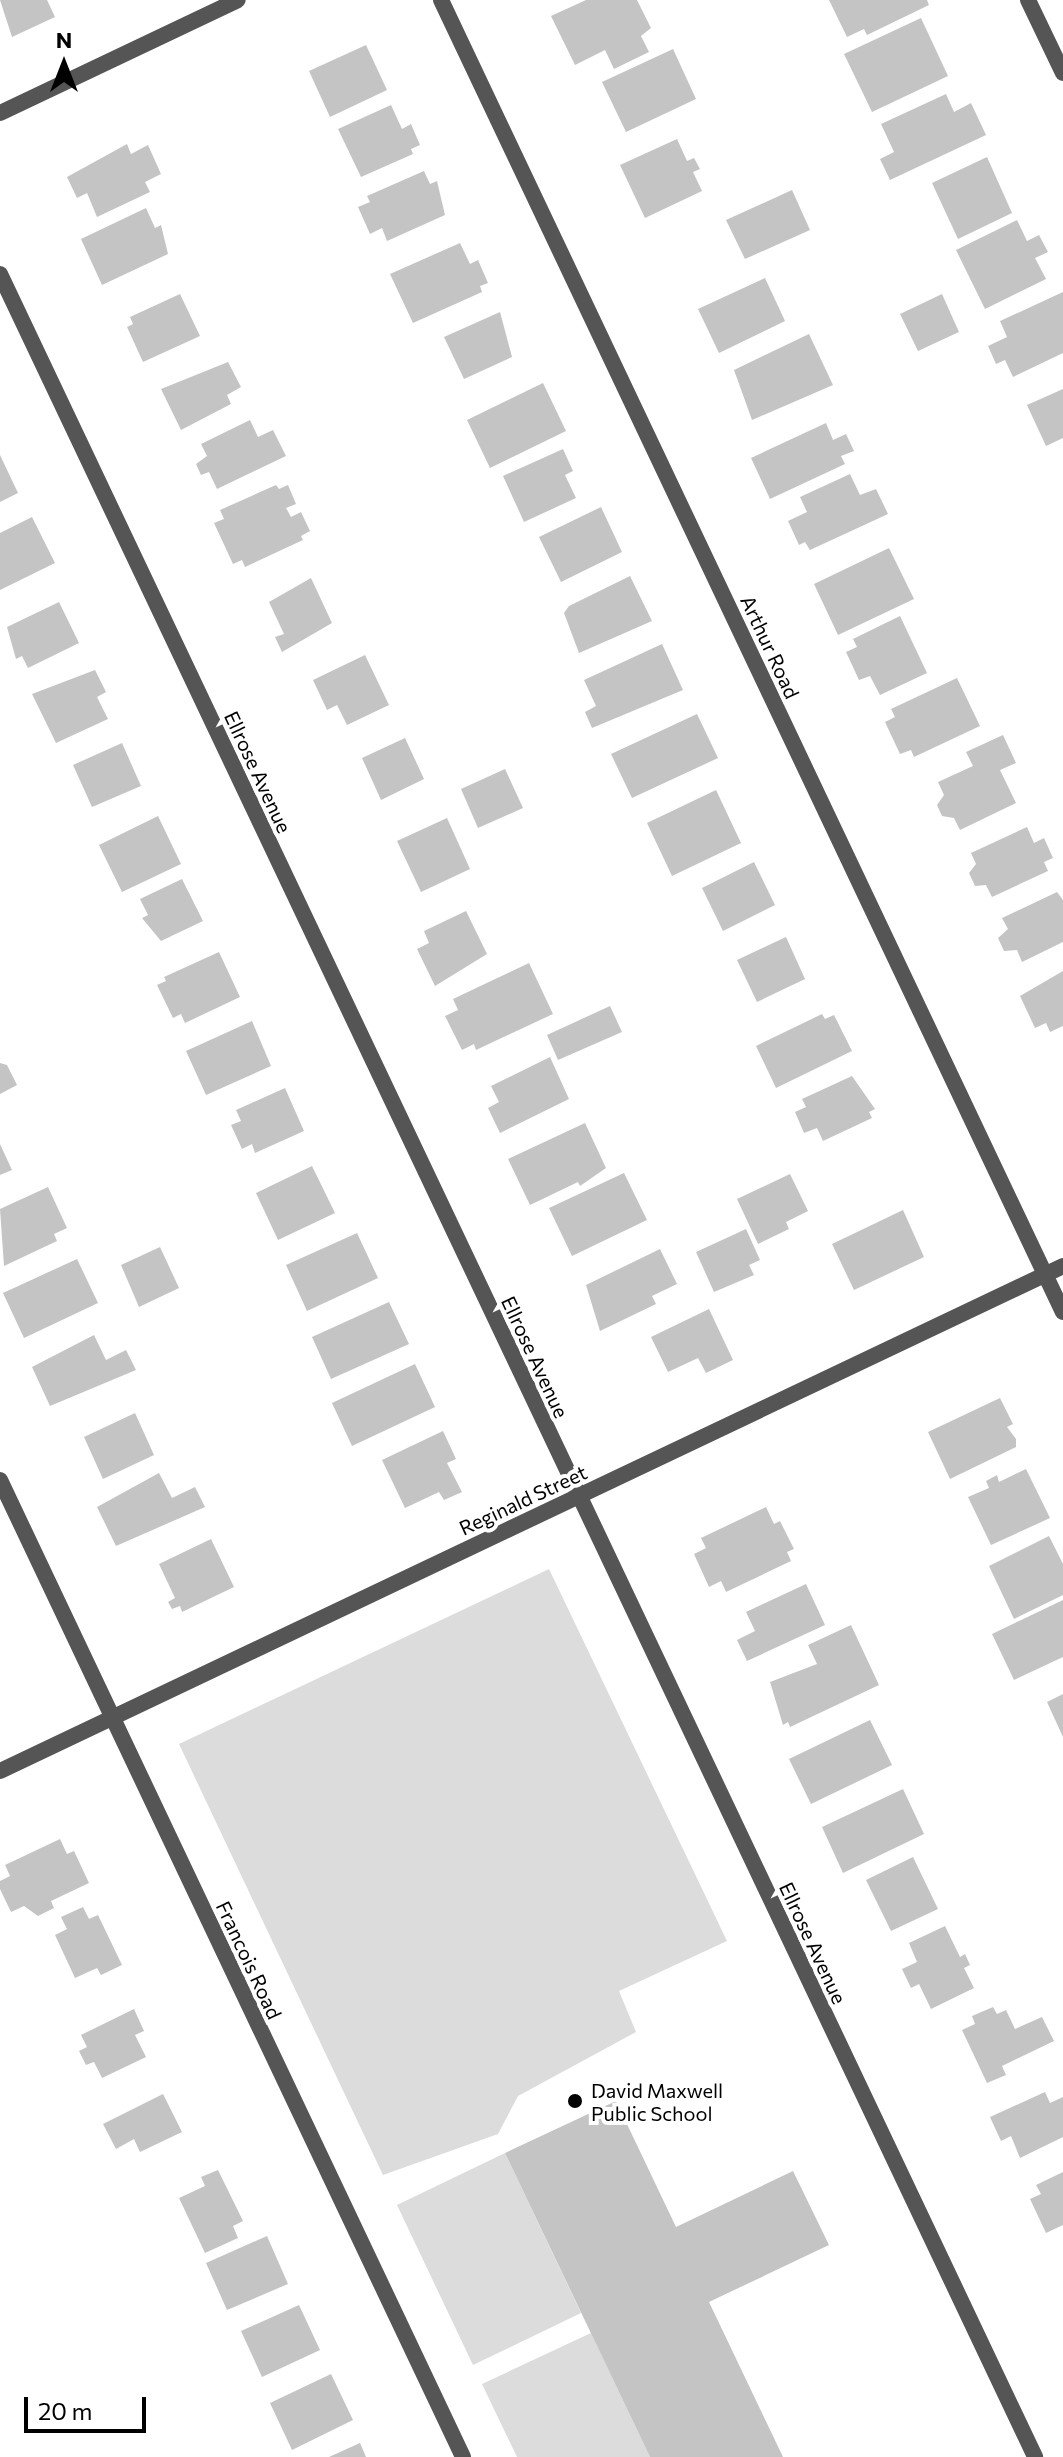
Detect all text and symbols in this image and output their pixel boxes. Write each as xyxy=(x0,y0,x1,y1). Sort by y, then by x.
north arrow xyxy=(24,24,104,104)
text: N xyxy=(56,26,72,53)
street label: Arthur Road xyxy=(736,592,804,702)
street label: Ellrose Avenue xyxy=(219,707,297,837)
street label: Ellrose Avenue xyxy=(496,1292,574,1422)
street label: Reginald Street xyxy=(455,1460,591,1540)
street label: Ellrose Avenue xyxy=(774,1878,852,2008)
street label: Francois Road xyxy=(211,1897,287,2023)
place label: David Maxwell Public School xyxy=(591,2078,723,2125)
marker: David Maxwell Public School xyxy=(566,2092,584,2110)
scale bar xyxy=(28,2381,150,2431)
text: 20 m xyxy=(38,2396,92,2425)

